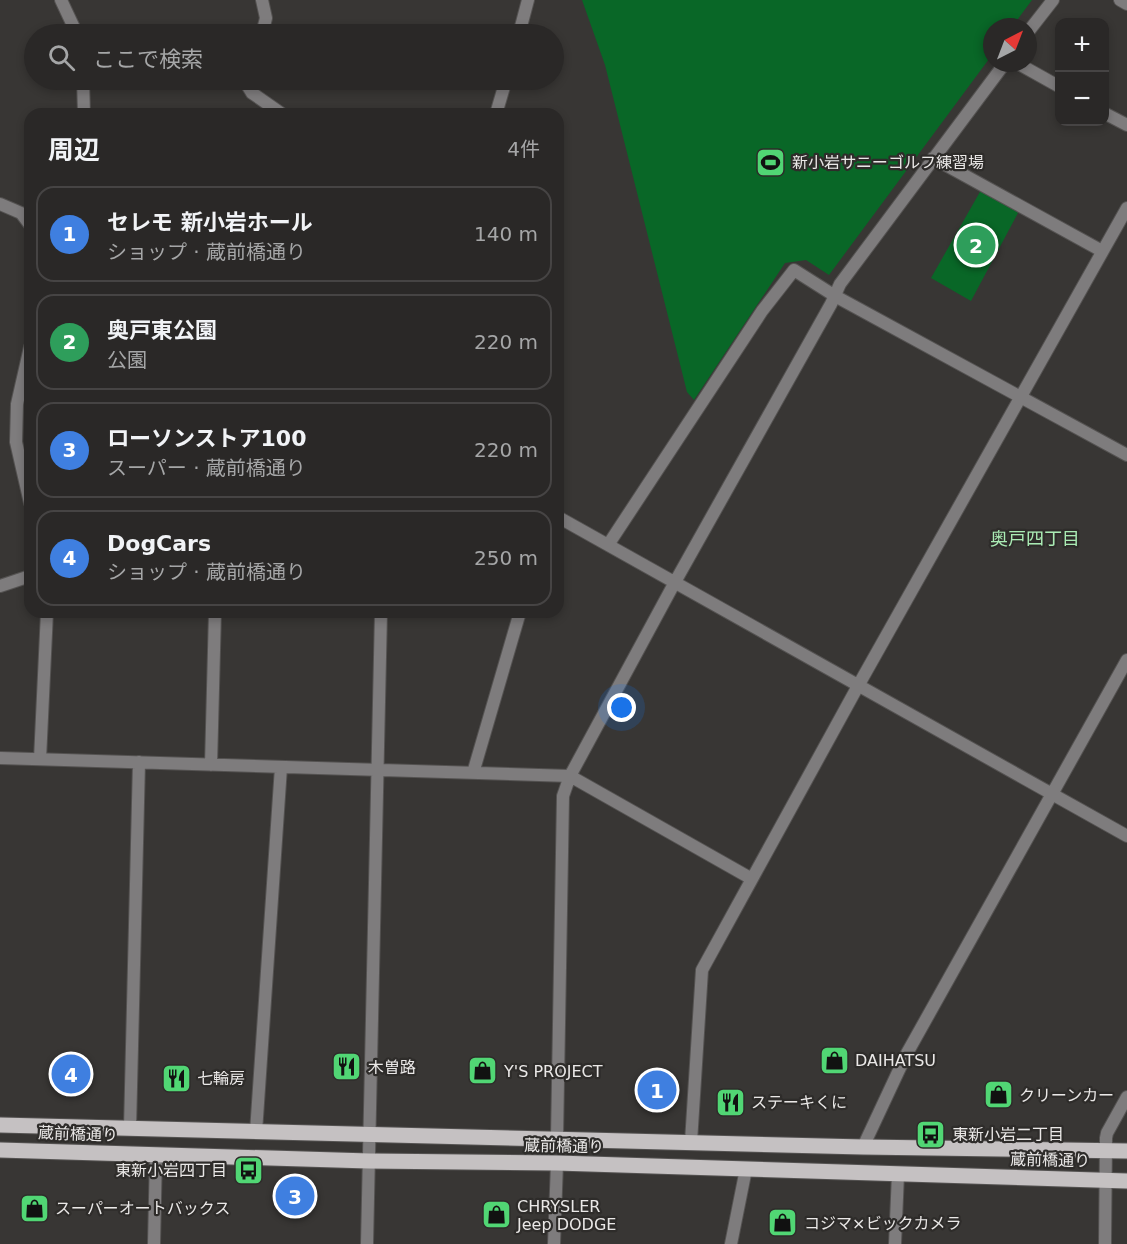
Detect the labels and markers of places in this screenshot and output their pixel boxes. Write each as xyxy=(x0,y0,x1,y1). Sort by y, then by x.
sports icon: 新小岩サニーゴルフ練習場 xyxy=(755,146,787,178)
place label: 新小岩サニーゴルフ練習場 xyxy=(792,153,984,172)
pin: 2 xyxy=(956,222,996,268)
shop icon: DAIHATSU xyxy=(818,1044,850,1076)
restaurant icon: 木曽路 xyxy=(331,1051,363,1083)
place label: DAIHATSU xyxy=(855,1051,936,1070)
pin: 4 xyxy=(52,1052,90,1096)
shop icon: Y'S PROJECT xyxy=(467,1055,499,1087)
place label: 木曽路 xyxy=(368,1058,416,1077)
restaurant icon: 七輪房 xyxy=(160,1062,192,1094)
place label: Y'S PROJECT xyxy=(503,1062,603,1081)
pin: 1 xyxy=(638,1068,676,1112)
place label: 七輪房 xyxy=(197,1069,245,1088)
shop icon: クリーンカー xyxy=(982,1079,1014,1111)
restaurant icon: ステーキくに xyxy=(714,1086,746,1118)
place label: クリーンカー xyxy=(1019,1086,1114,1105)
place label: ステーキくに xyxy=(751,1093,847,1112)
bus stop icon: 東新小岩二丁目 xyxy=(915,1118,947,1150)
place label: 東新小岩二丁目 xyxy=(952,1125,1064,1144)
bus stop icon: 東新小岩四丁目 xyxy=(232,1154,264,1186)
place label: 東新小岩四丁目 xyxy=(115,1161,227,1180)
pin: 3 xyxy=(276,1174,314,1218)
shop icon: スーパーオートバックス xyxy=(18,1192,50,1224)
place label: CHRYSLER Jeep DODGE xyxy=(516,1197,616,1234)
place label: スーパーオートバックス xyxy=(55,1199,230,1218)
shop icon: CHRYSLER Jeep DODGE xyxy=(480,1199,512,1231)
shop icon: コジマ×ビックカメラ xyxy=(767,1207,799,1239)
place label: コジマ×ビックカメラ xyxy=(804,1214,961,1233)

